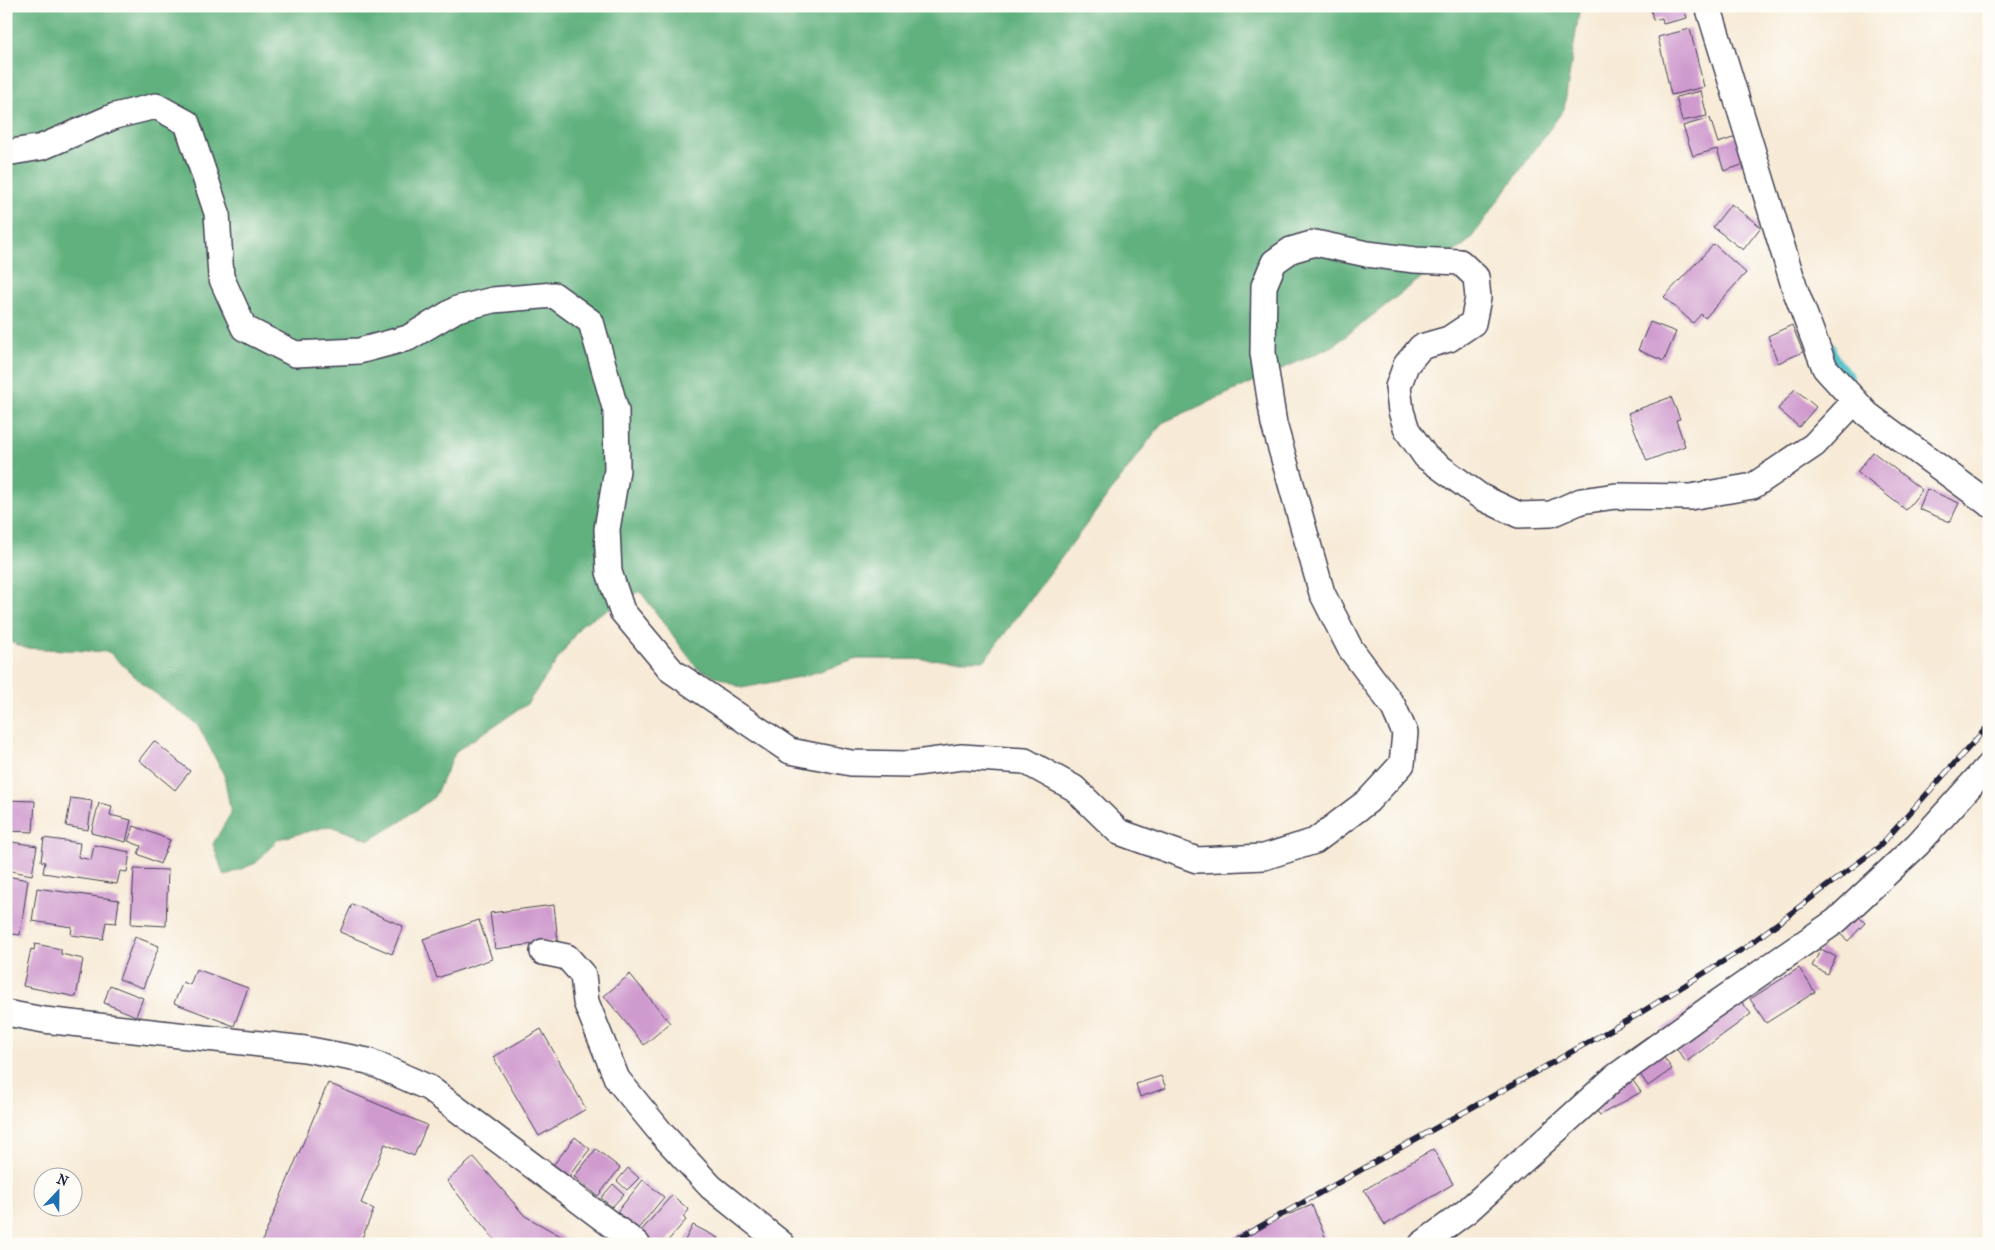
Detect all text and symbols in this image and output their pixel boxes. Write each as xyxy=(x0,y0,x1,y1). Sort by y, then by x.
north arrow xyxy=(32,1168,82,1218)
text: N xyxy=(55,1171,71,1190)

